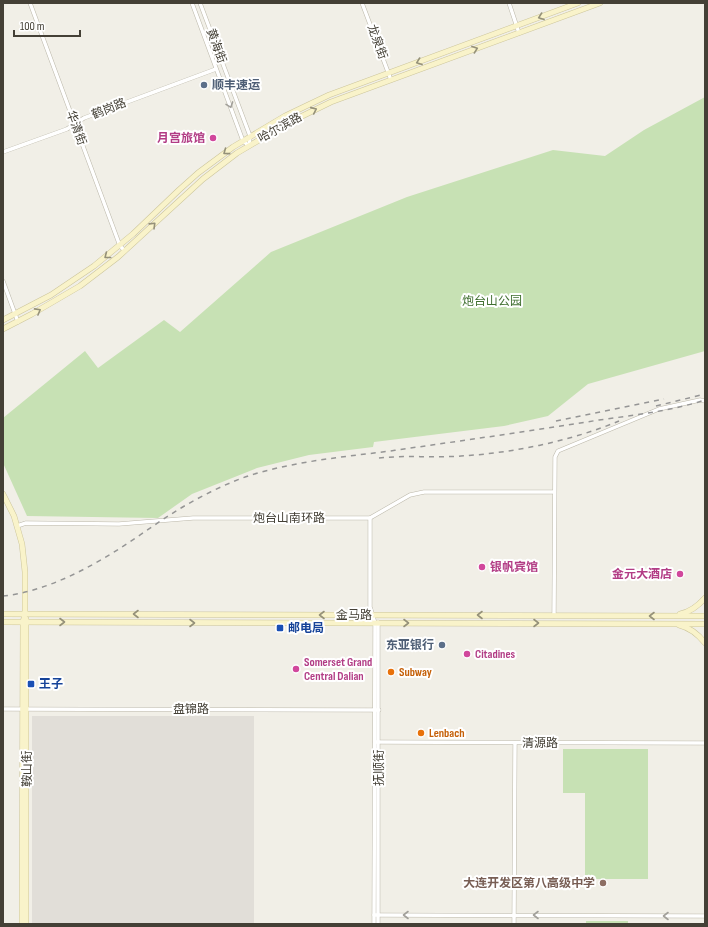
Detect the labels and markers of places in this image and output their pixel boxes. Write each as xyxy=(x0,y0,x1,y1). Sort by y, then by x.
place label: 顺丰速运 xyxy=(212,78,260,93)
marker: 顺丰速运 xyxy=(199,80,209,90)
place label: 月宫旅馆 xyxy=(157,131,205,146)
marker: 月宫旅馆 xyxy=(208,133,218,143)
place label: 银帆宾馆 xyxy=(490,560,538,575)
marker: 银帆宾馆 xyxy=(477,562,487,572)
place label: 金元大酒店 xyxy=(612,567,672,582)
marker: 金元大酒店 xyxy=(675,569,685,579)
place label: 邮电局 xyxy=(288,621,324,636)
marker: 邮电局 xyxy=(275,623,285,633)
place label: 东亚银行 xyxy=(386,638,434,653)
marker: 东亚银行 xyxy=(437,640,447,650)
place label: Citadines xyxy=(475,647,516,662)
marker: Citadines xyxy=(462,649,472,659)
place label: Somerset Grand Central Dalian xyxy=(304,655,372,684)
marker: Somerset Grand Central Dalian xyxy=(291,664,301,674)
place label: Subway xyxy=(399,665,432,680)
marker: Subway xyxy=(386,667,396,677)
place label: 王子 xyxy=(39,677,63,692)
marker: 王子 xyxy=(26,679,36,689)
place label: Lenbach xyxy=(429,726,465,741)
marker: Lenbach xyxy=(416,728,426,738)
place label: 大连开发区第八高级中学 xyxy=(463,876,595,891)
marker: 大连开发区第八高级中学 xyxy=(598,878,608,888)

